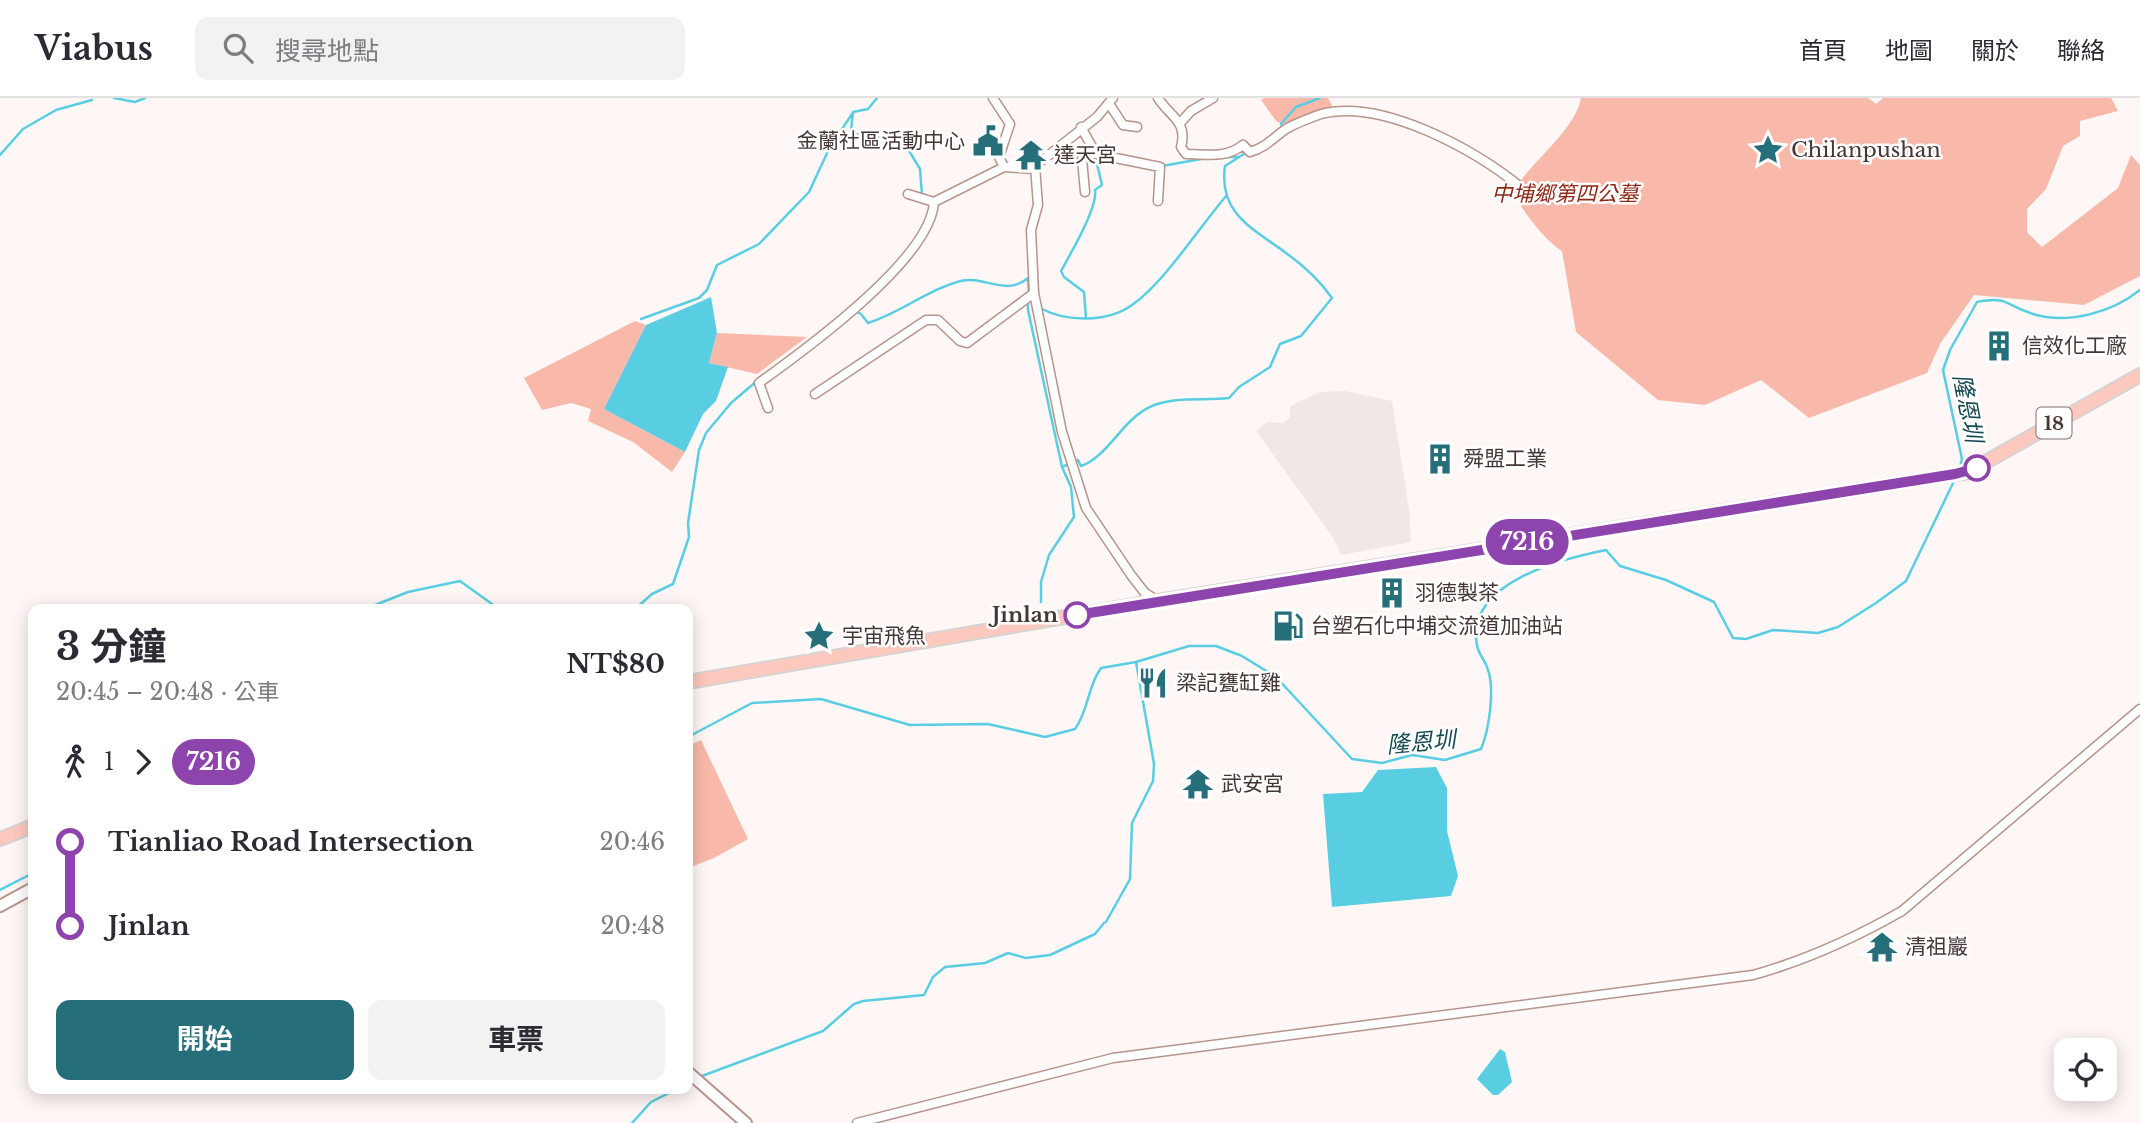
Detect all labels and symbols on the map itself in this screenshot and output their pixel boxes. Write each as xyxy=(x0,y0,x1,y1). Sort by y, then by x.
public building icon: 金蘭社區活動中心 xyxy=(971,124,1005,158)
place label: 金蘭社區活動中心 xyxy=(797,128,965,154)
place icon: Chilanpushan xyxy=(1751,133,1785,167)
place label: Chilanpushan xyxy=(1791,137,1941,163)
temple icon: 達天宮 xyxy=(1014,138,1048,172)
place label: 達天宮 xyxy=(1054,142,1117,168)
park label: 中埔鄉第四公墓 xyxy=(1492,181,1641,207)
building icon: 信效化工廠 xyxy=(1982,329,2016,363)
place label: 信效化工廠 xyxy=(2022,333,2127,359)
water label: 隆恩圳 xyxy=(1948,371,1989,447)
road number: 18 xyxy=(2036,408,2072,438)
building icon: 舜盟工業 xyxy=(1423,442,1457,476)
place label: 舜盟工業 xyxy=(1463,446,1547,472)
unlabelled marker xyxy=(1964,455,1990,481)
line badge: 7216 xyxy=(1478,519,1576,565)
building icon: 羽德製茶 xyxy=(1375,576,1409,610)
place label: 羽德製茶 xyxy=(1415,580,1499,606)
place label: Jinlan xyxy=(988,602,1058,628)
marker: Jinlan xyxy=(1064,602,1090,628)
fuel station icon: 台塑石化中埔交流道加油站 xyxy=(1271,609,1305,643)
place label: 台塑石化中埔交流道加油站 xyxy=(1311,613,1563,639)
place icon: 宇宙飛魚 xyxy=(802,619,836,653)
place label: 宇宙飛魚 xyxy=(842,623,926,649)
restaurant icon: 梁記甕缸雞 xyxy=(1136,666,1170,700)
place label: 梁記甕缸雞 xyxy=(1176,670,1281,696)
water label: 隆恩圳 xyxy=(1385,725,1460,759)
temple icon: 武安宮 xyxy=(1181,767,1215,801)
place label: 武安宮 xyxy=(1221,771,1284,797)
temple icon: 清祖巖 xyxy=(1865,930,1899,964)
place label: 清祖巖 xyxy=(1905,934,1968,960)

